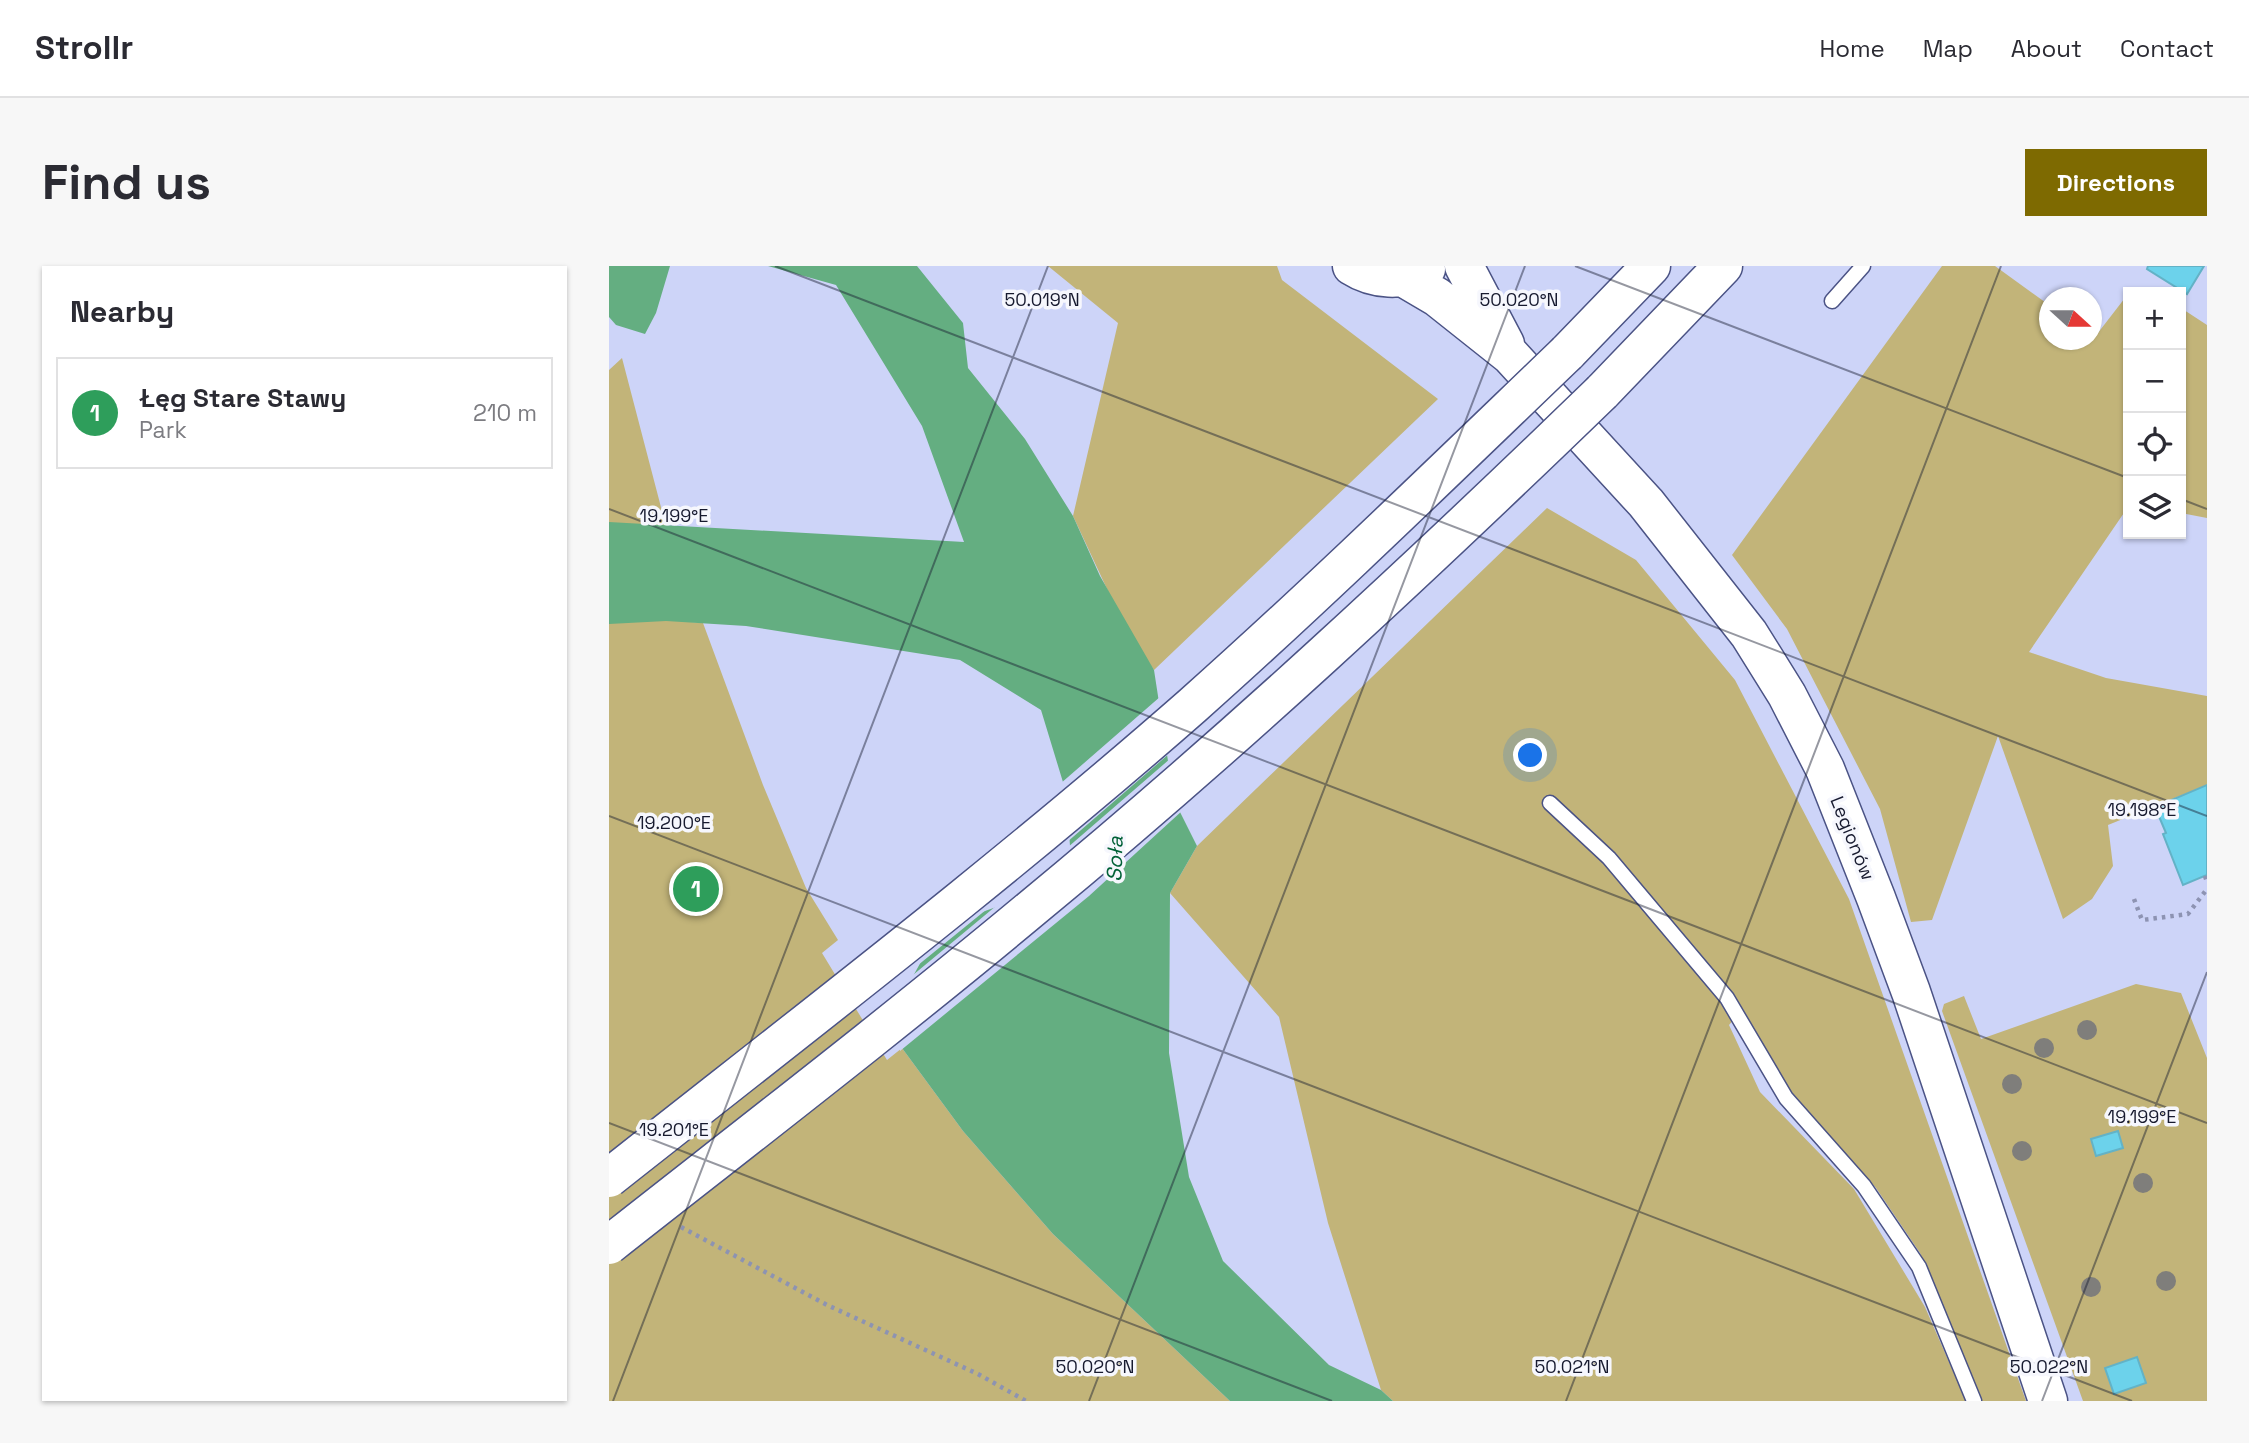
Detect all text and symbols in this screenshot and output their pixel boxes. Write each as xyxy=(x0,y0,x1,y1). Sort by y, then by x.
text: Strollr xyxy=(35,27,133,69)
text: Home xyxy=(1819,33,1885,64)
text: Map xyxy=(1923,33,1973,64)
text: About xyxy=(2011,33,2082,64)
text: Contact xyxy=(2120,33,2214,64)
button: Directions xyxy=(2025,149,2207,216)
text: Find us xyxy=(42,151,211,213)
north arrow xyxy=(2039,287,2102,350)
map controls xyxy=(2123,287,2186,539)
button: + xyxy=(2123,287,2186,350)
text: 50.019°N xyxy=(1004,288,1080,311)
text: 50.020°N xyxy=(1479,288,1559,311)
text: Nearby xyxy=(70,292,174,331)
button: − xyxy=(2123,350,2186,413)
text: Łęg Stare Stawy xyxy=(139,381,346,415)
text: 1 xyxy=(90,398,100,428)
text: 210 m xyxy=(473,398,537,428)
button: locate xyxy=(2123,413,2186,476)
text: Park xyxy=(139,415,187,445)
button: layers xyxy=(2123,476,2186,539)
text: 19.199°E xyxy=(640,504,708,527)
your location xyxy=(1513,738,1547,772)
street label: Legionów xyxy=(1824,792,1881,884)
text: 19.198°E xyxy=(2108,798,2176,821)
text: 19.200°E xyxy=(637,811,711,834)
water label: Soła xyxy=(1100,835,1129,882)
pin: 1 xyxy=(673,863,719,915)
text: 19.199°E xyxy=(2108,1105,2176,1128)
text: 19.201°E xyxy=(639,1118,709,1141)
text: 50.020°N xyxy=(1055,1355,1135,1378)
text: 50.021°N xyxy=(1534,1355,1610,1378)
text: 50.022°N xyxy=(2010,1355,2088,1378)

